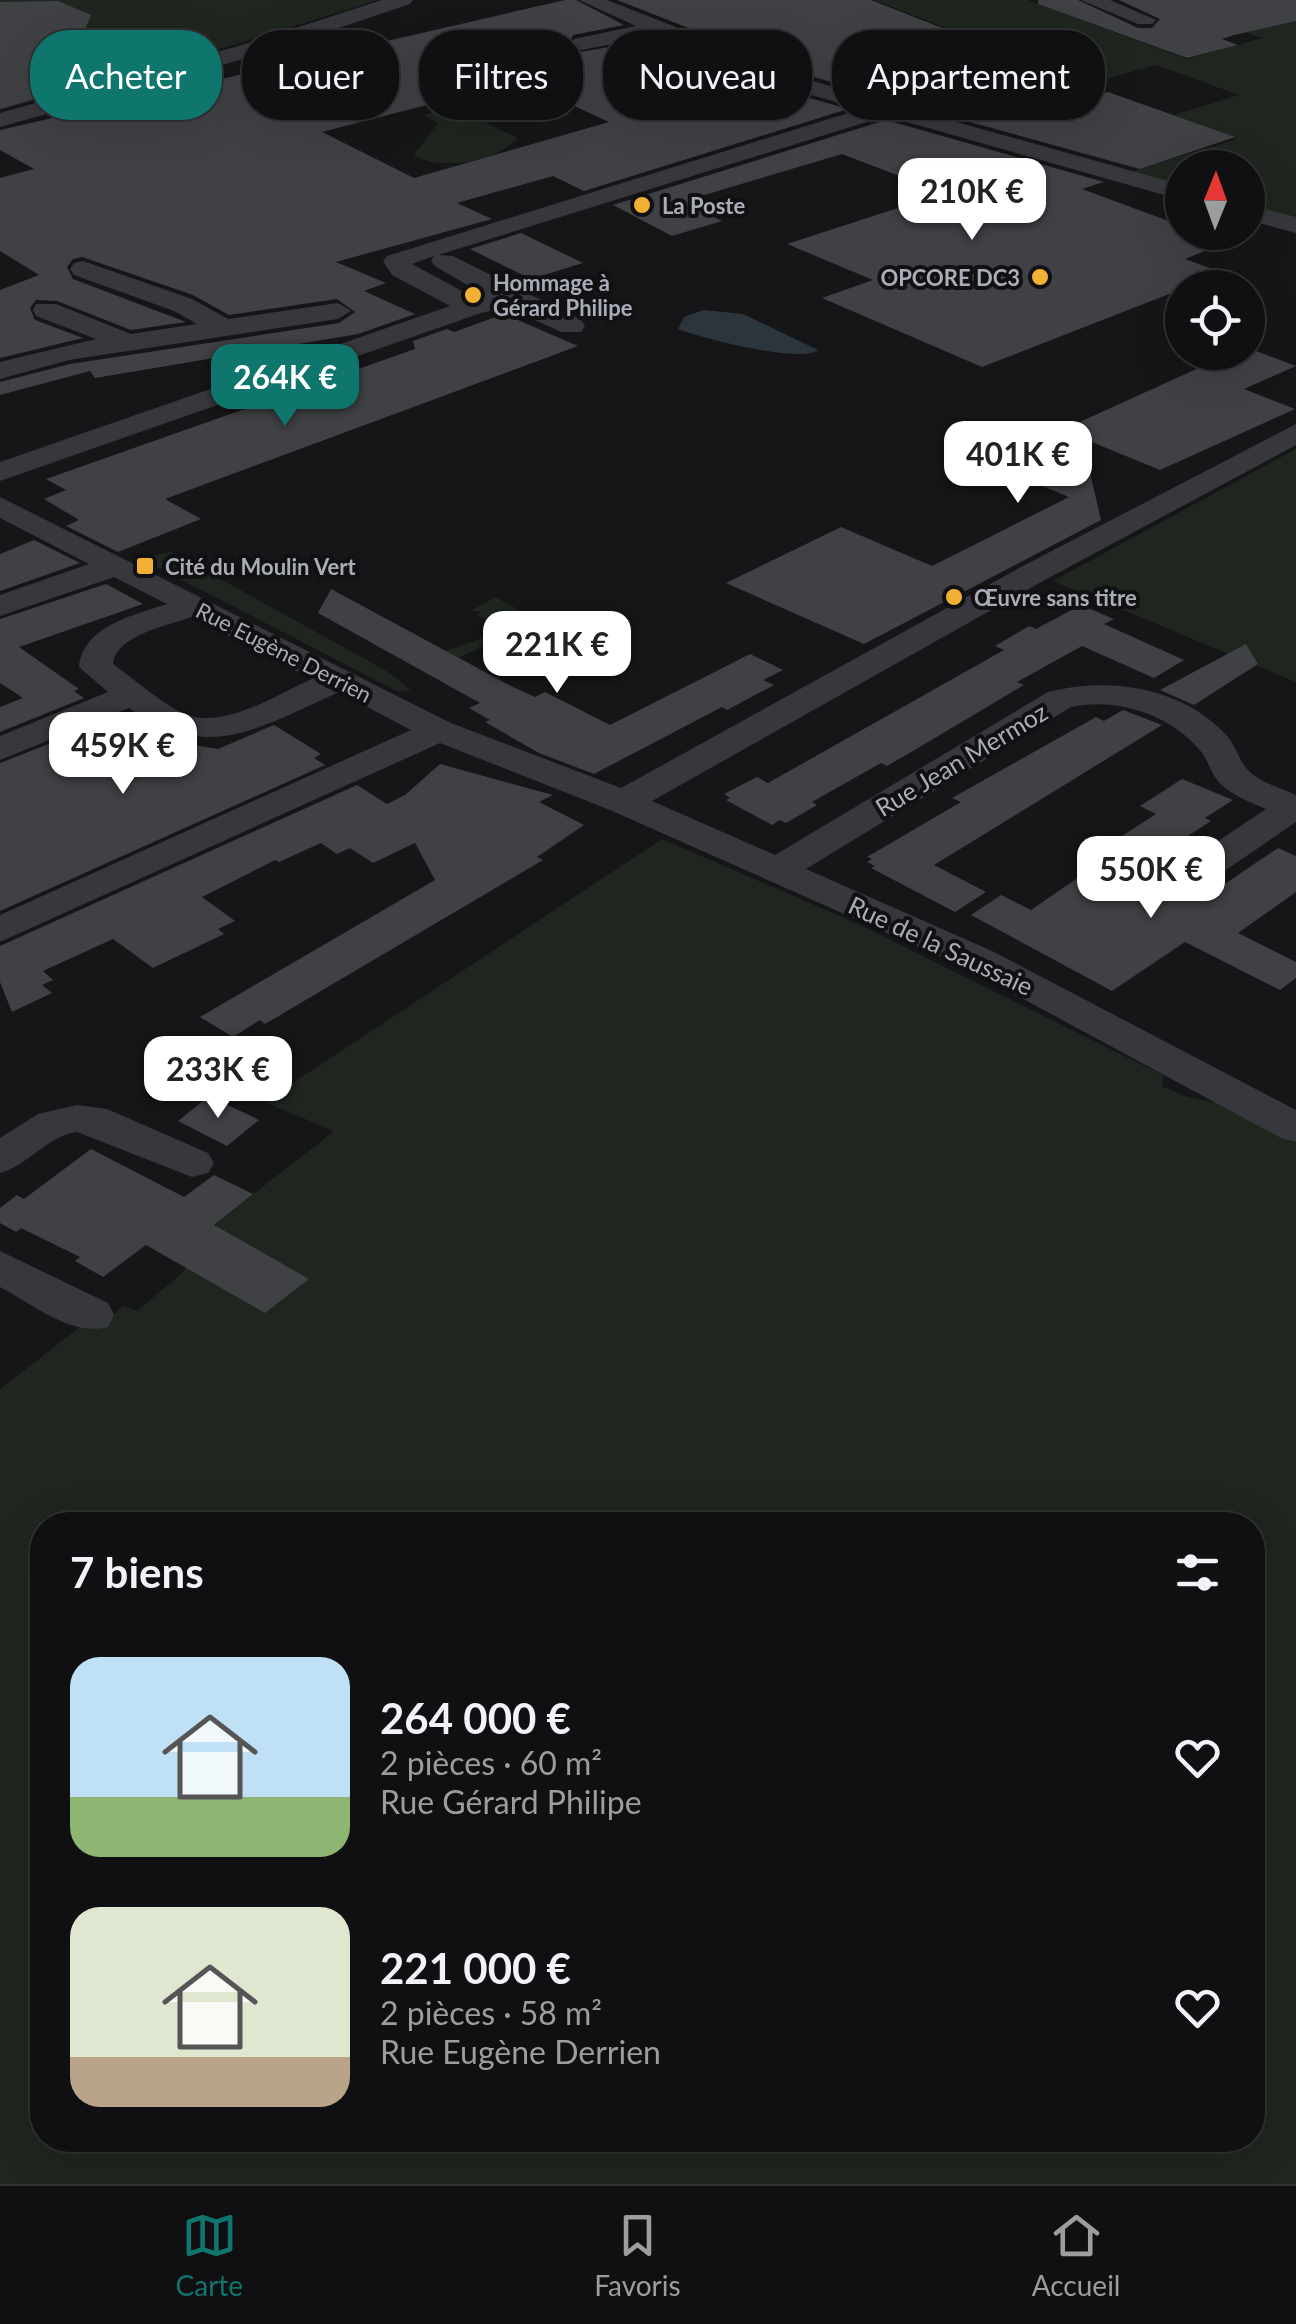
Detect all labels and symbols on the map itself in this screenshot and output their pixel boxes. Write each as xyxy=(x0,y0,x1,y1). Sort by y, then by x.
north arrow xyxy=(1165,150,1265,250)
pin: 210K € xyxy=(891,158,1053,243)
place label: La Poste xyxy=(662,192,745,219)
marker: La Poste xyxy=(631,194,653,216)
place label: OPCORE DC3 xyxy=(880,264,1020,291)
marker: OPCORE DC3 xyxy=(1029,266,1051,288)
place label: Hommage à Gérard Philipe xyxy=(493,269,633,321)
marker: Hommage à Gérard Philipe xyxy=(462,284,484,306)
pin: 264K € xyxy=(204,344,366,429)
pin: 401K € xyxy=(937,421,1099,506)
place label: Cité du Moulin Vert xyxy=(165,553,357,580)
marker: Cité du Moulin Vert xyxy=(134,555,156,577)
place label: Œuvre sans titre xyxy=(974,584,1137,611)
marker: Œuvre sans titre xyxy=(943,586,965,608)
street label: Rue Eugène Derrien xyxy=(192,596,376,708)
pin: 221K € xyxy=(476,611,638,696)
street label: Rue Jean Mermoz xyxy=(870,696,1052,822)
pin: 459K € xyxy=(42,712,204,797)
pin: 550K € xyxy=(1070,836,1232,921)
street label: Rue de la Saussaie xyxy=(844,889,1038,1001)
pin: 233K € xyxy=(137,1036,299,1121)

